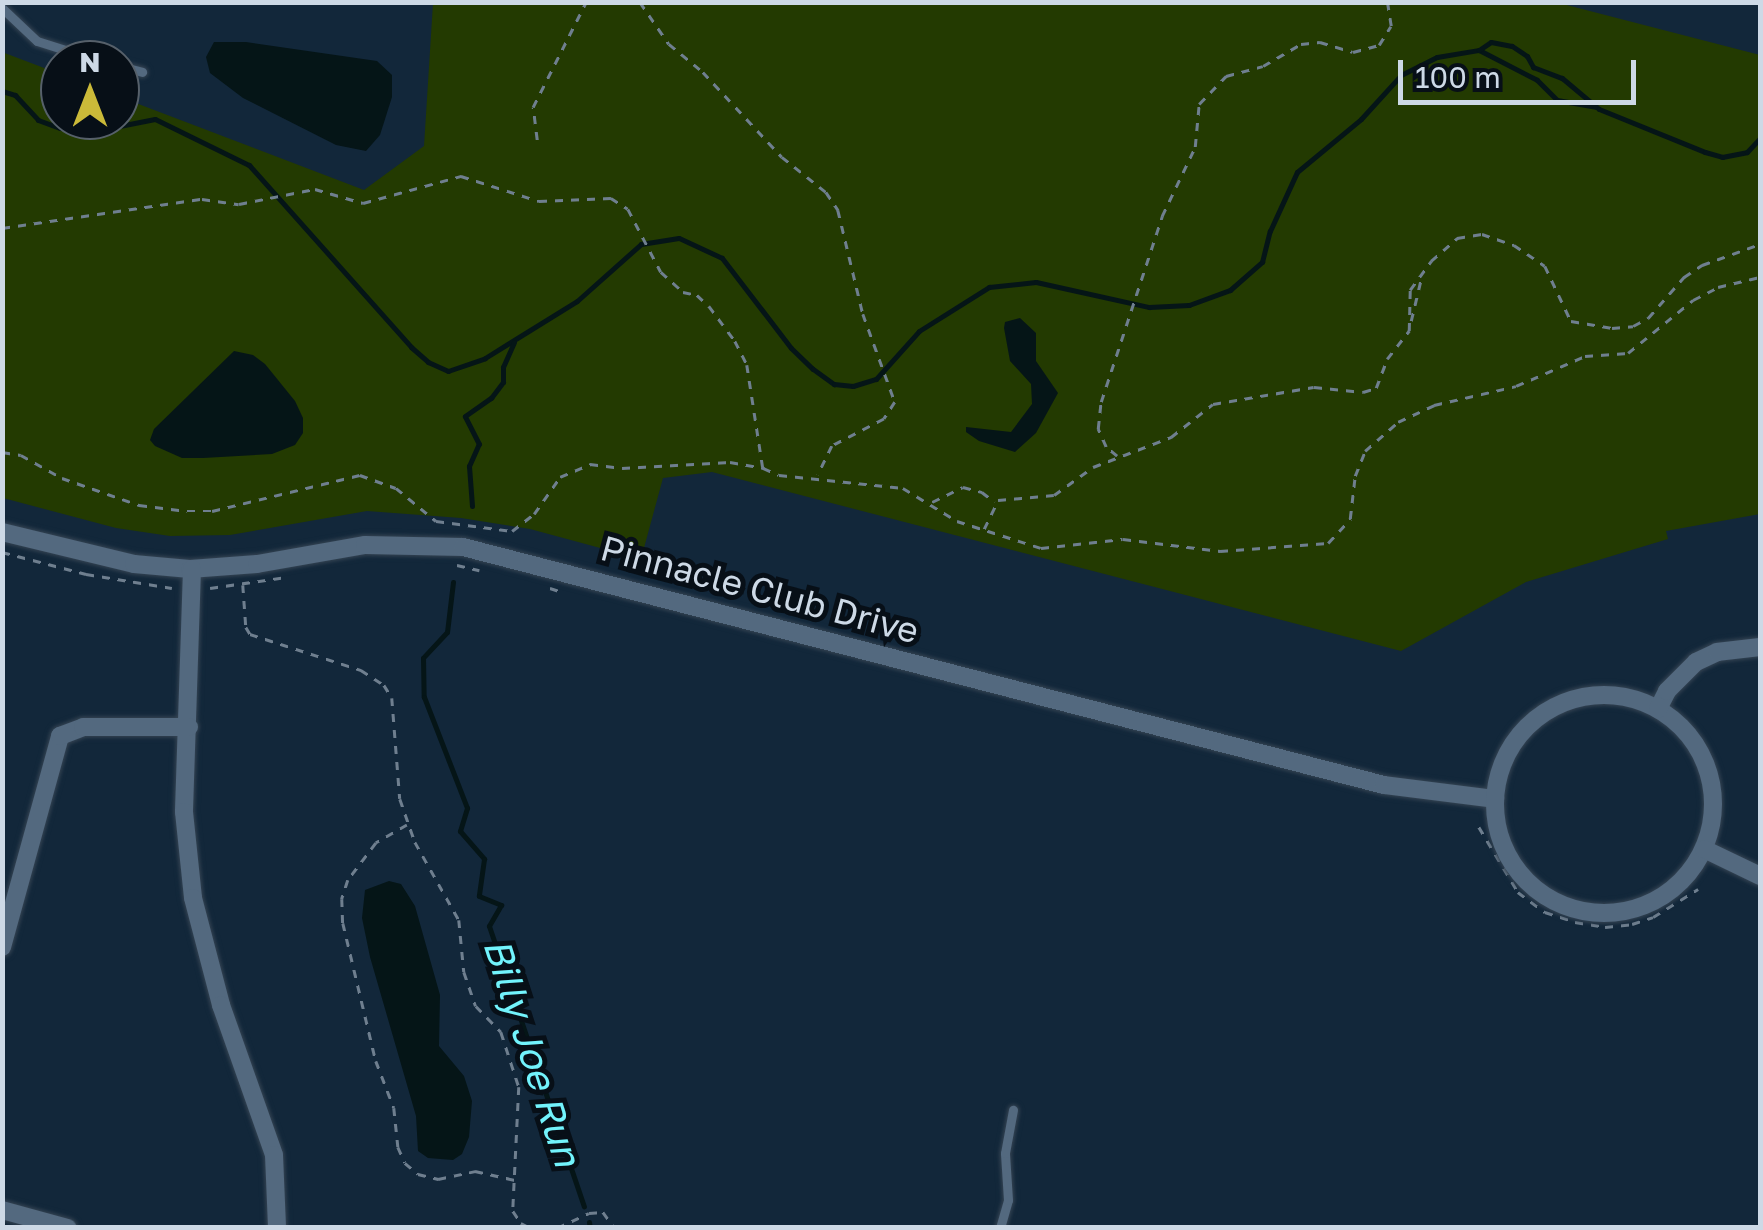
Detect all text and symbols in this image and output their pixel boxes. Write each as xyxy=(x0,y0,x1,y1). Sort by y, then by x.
north arrow xyxy=(40,40,140,140)
scale bar xyxy=(1403,40,1640,102)
text: N xyxy=(79,45,101,78)
text: 100 m xyxy=(1415,59,1501,95)
street label: Pinnacle Club Drive xyxy=(596,526,924,652)
water label: Billy Joe Run xyxy=(475,932,591,1172)

